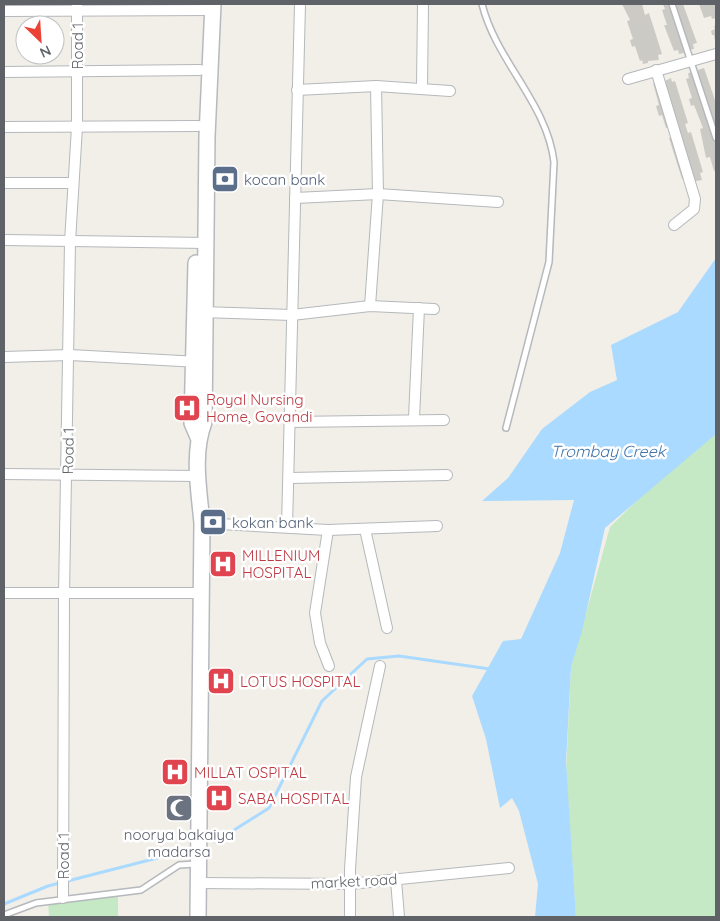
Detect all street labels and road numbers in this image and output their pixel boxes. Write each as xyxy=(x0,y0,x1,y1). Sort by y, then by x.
street label: Road 1 xyxy=(68,23,87,69)
street label: Road 1 xyxy=(58,427,78,475)
street label: Road 1 xyxy=(54,833,73,879)
street label: market road xyxy=(310,869,398,893)

